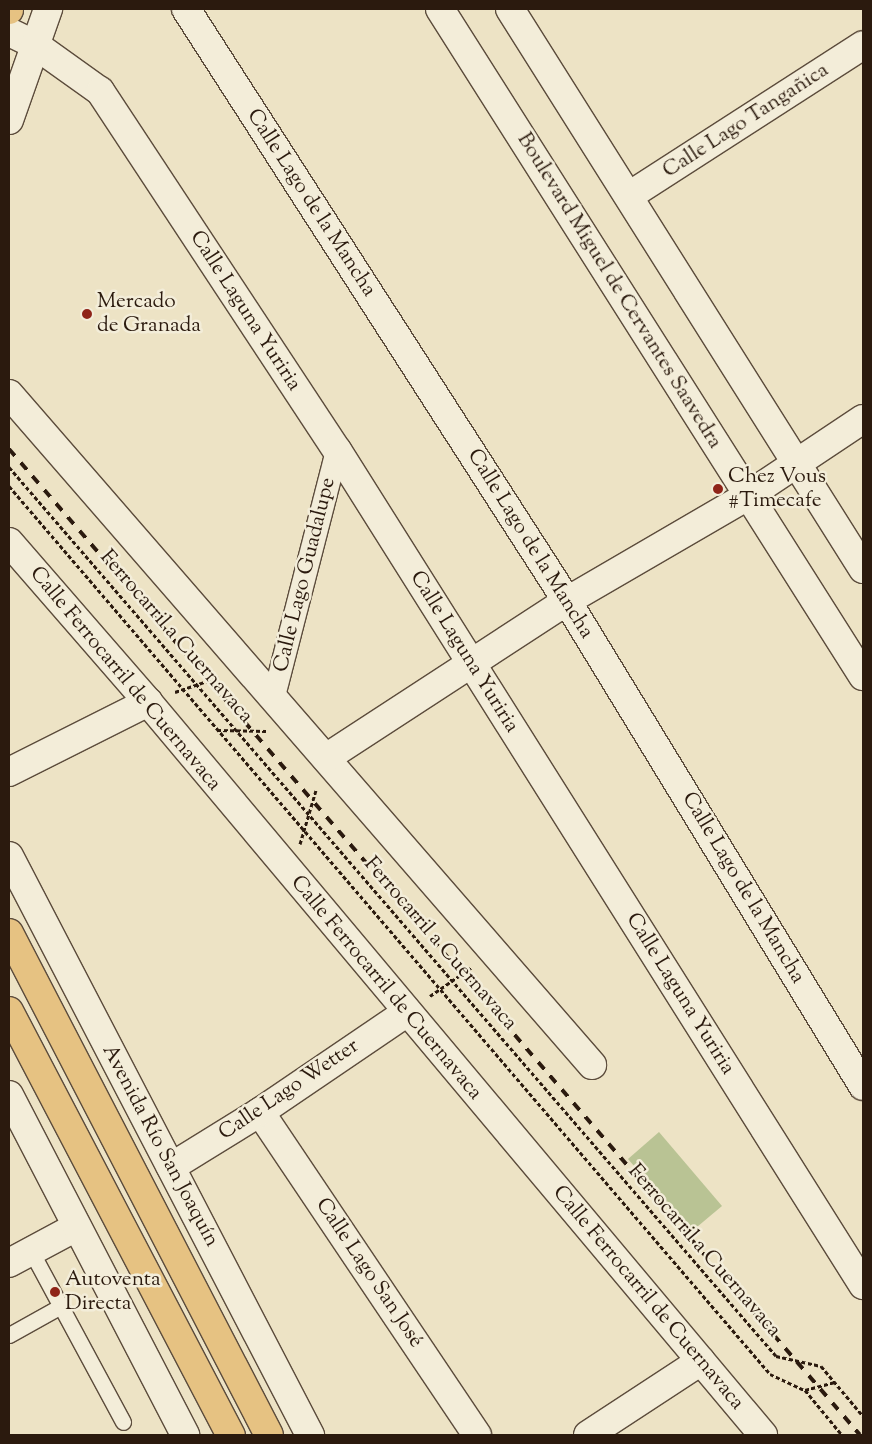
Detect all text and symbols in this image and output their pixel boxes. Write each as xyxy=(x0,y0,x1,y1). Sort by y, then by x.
street label: Calle Lago Tangañica xyxy=(658,58,834,184)
street label: Calle Lago de la Mancha xyxy=(241,104,381,302)
street label: Boulevard Miguel de Cervantes Saavedra xyxy=(511,129,727,453)
street label: Calle Laguna Yuriria xyxy=(184,226,306,396)
place label: Mercado de Granada xyxy=(97,289,201,339)
marker: Mercado de Granada xyxy=(81,308,93,320)
street label: Calle Lago de la Mancha xyxy=(461,445,599,643)
place label: Chez Vous #Timecafe xyxy=(728,464,826,514)
street label: Calle Lago Guadalupe xyxy=(269,475,341,675)
marker: Chez Vous #Timecafe xyxy=(712,483,724,495)
street label: Ferrocarril a Cuernavaca xyxy=(94,545,258,729)
street label: Calle Ferrocarril de Cuernavaca xyxy=(24,562,226,796)
street label: Calle Laguna Yuriria xyxy=(404,566,524,738)
street label: Calle Lago de la Mancha xyxy=(676,788,810,988)
street label: Ferrocarril a Cuernavaca xyxy=(358,852,522,1036)
street label: Calle Ferrocarril de Cuernavaca xyxy=(285,871,487,1105)
street label: Calle Laguna Yuriria xyxy=(620,908,740,1080)
street label: Calle Lago Wetter xyxy=(214,1034,364,1146)
street label: Avenida Río San Joaquín xyxy=(96,1041,224,1251)
street label: Ferrocarril a Cuernavaca xyxy=(622,1159,786,1343)
street label: Calle Ferrocarril de Cuernavaca xyxy=(547,1181,749,1415)
street label: Calle Lago San José xyxy=(310,1193,428,1353)
place label: Autoventa Directa xyxy=(65,1267,161,1317)
marker: Autoventa Directa xyxy=(49,1286,61,1298)

